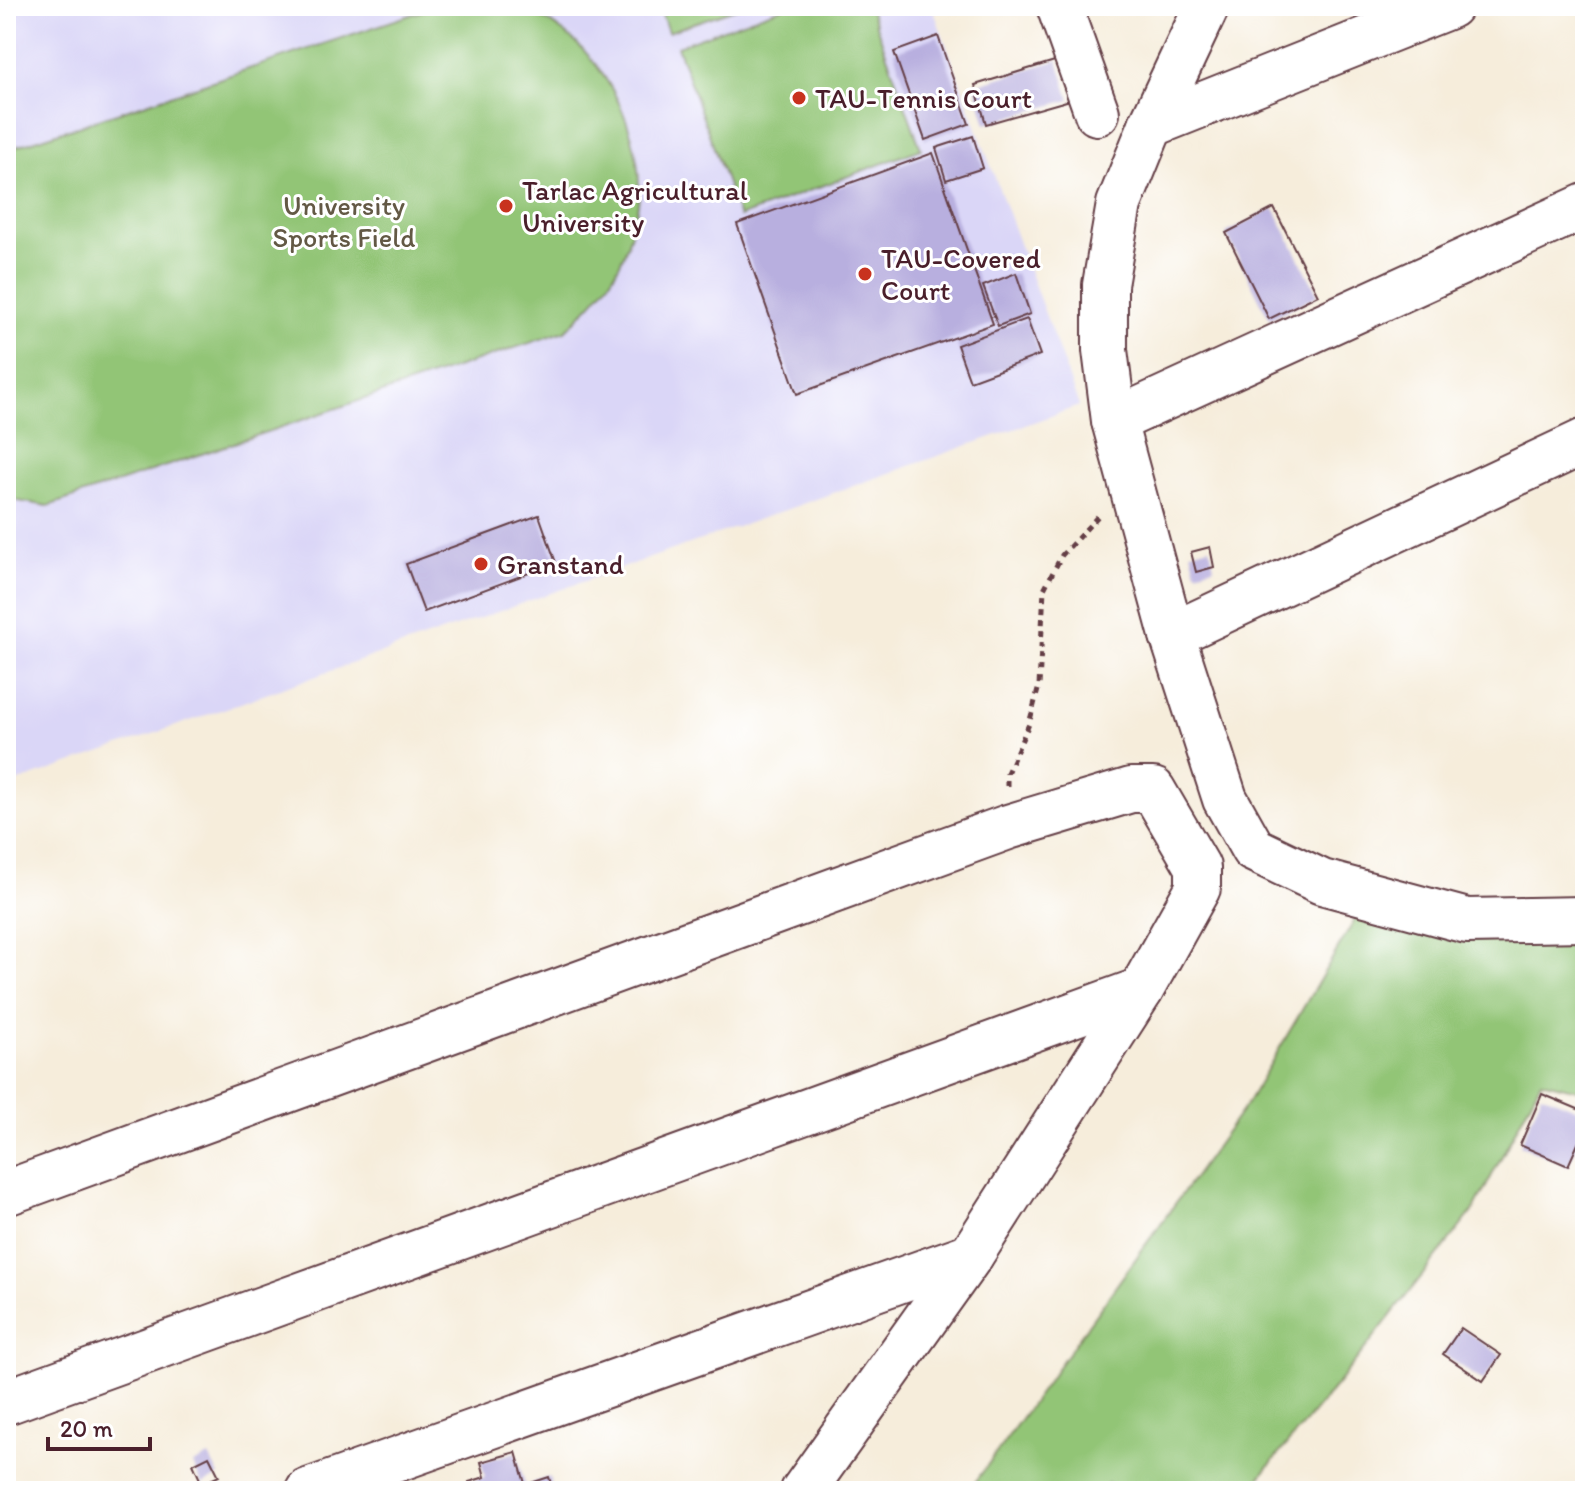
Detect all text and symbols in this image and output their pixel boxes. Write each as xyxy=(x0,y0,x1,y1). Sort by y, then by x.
place label: TAU-Tennis Court xyxy=(815,81,1032,115)
marker: TAU-Tennis Court xyxy=(790,89,808,107)
place label: Tarlac Agricultural University xyxy=(522,173,748,239)
park label: University Sports Field xyxy=(273,188,415,254)
marker: Tarlac Agricultural University xyxy=(497,197,515,215)
place label: TAU-Covered Court xyxy=(881,241,1041,307)
marker: TAU-Covered Court xyxy=(856,265,874,283)
place label: Granstand xyxy=(497,547,624,581)
marker: Granstand xyxy=(472,555,490,573)
scale bar xyxy=(48,1401,150,1451)
text: 20 m xyxy=(60,1414,113,1443)

